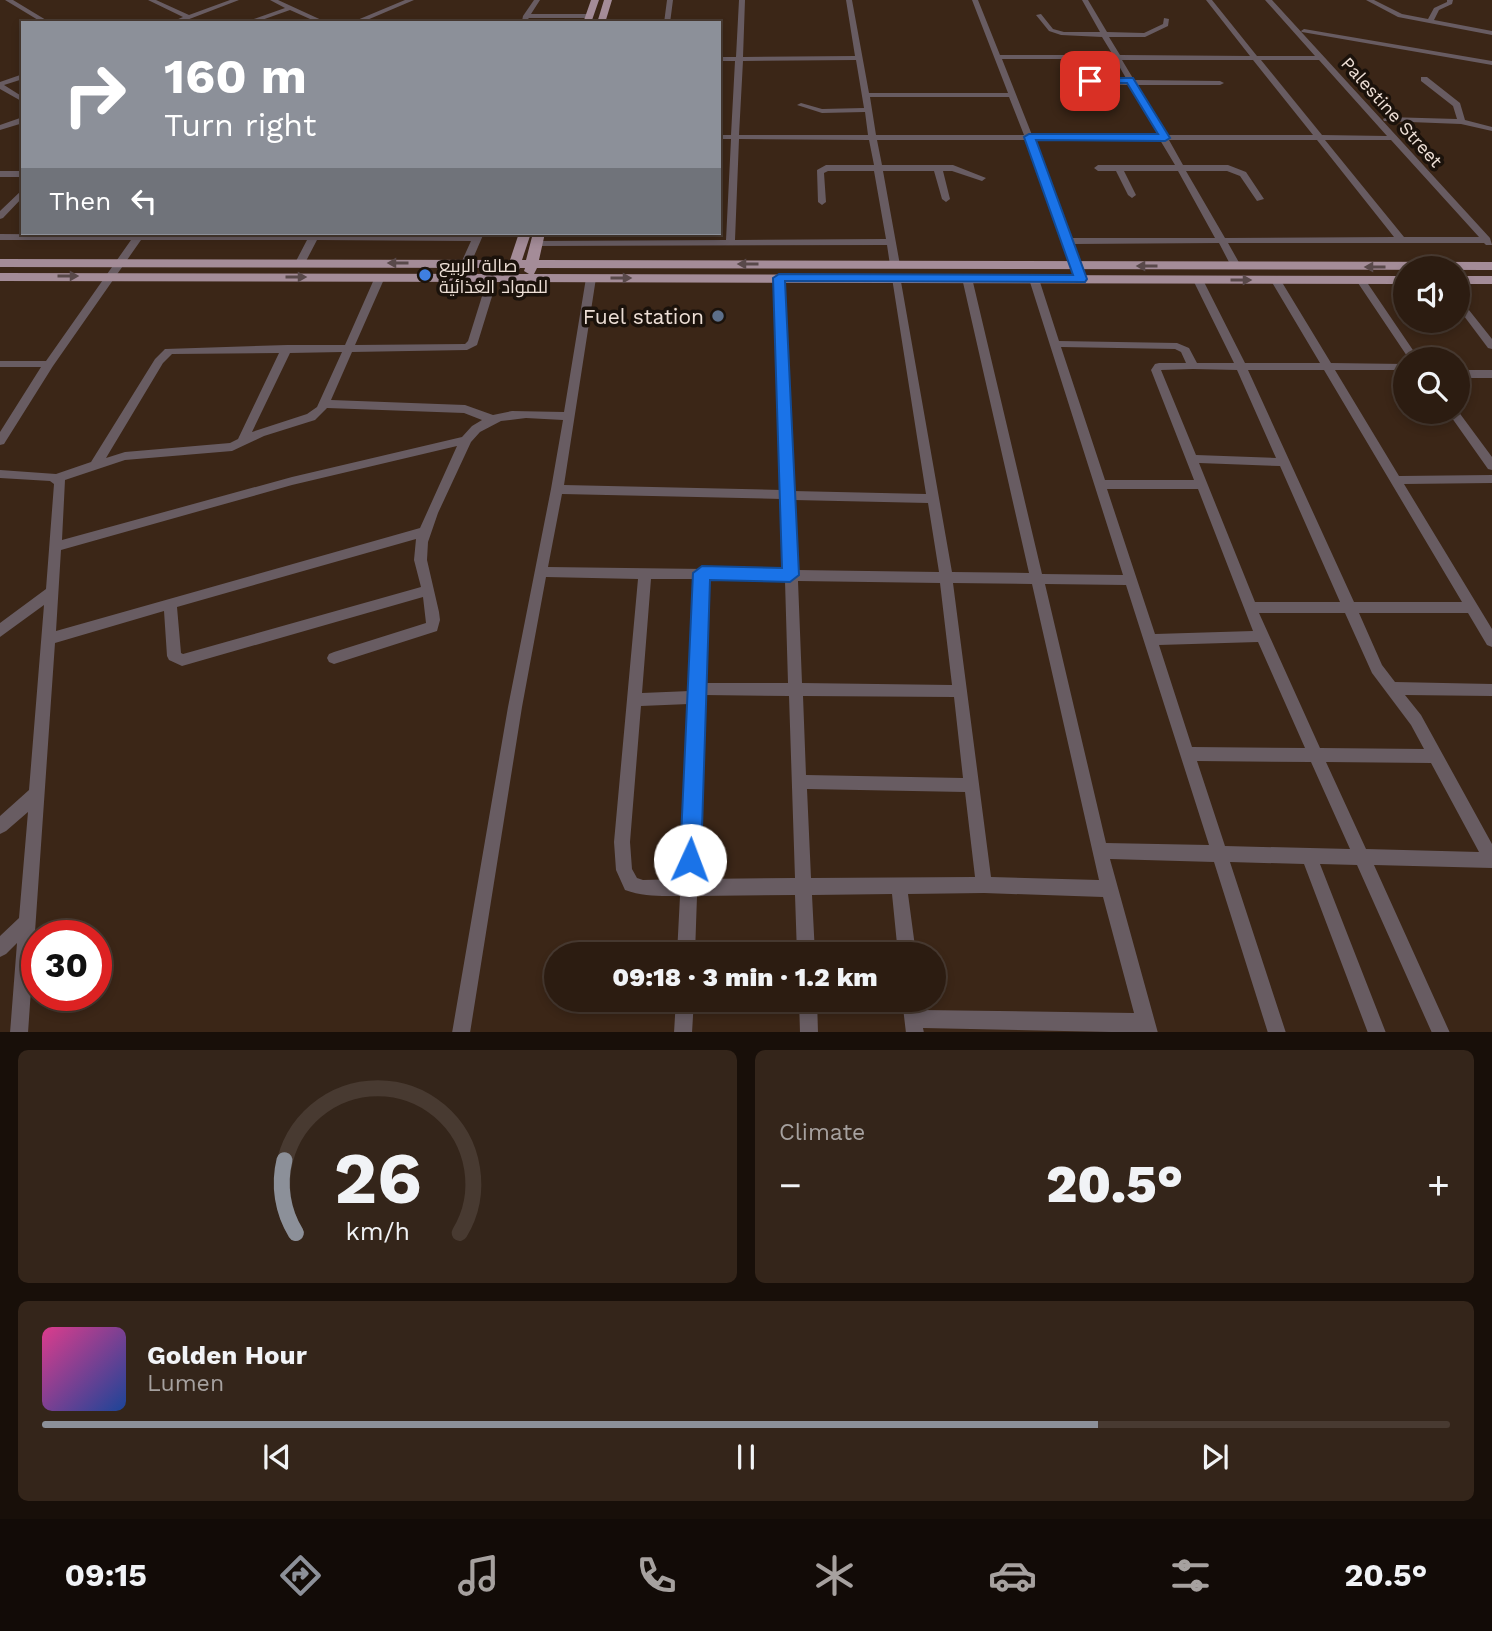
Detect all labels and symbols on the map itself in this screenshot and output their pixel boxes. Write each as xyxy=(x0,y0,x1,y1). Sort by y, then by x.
pin xyxy=(1060,51,1120,111)
street label: Palestine Street xyxy=(1337,53,1447,172)
place label: صالة الربيع للمواد الغذائية xyxy=(439,255,548,298)
one-way arrow xyxy=(387,257,409,269)
one-way arrow xyxy=(737,258,759,270)
one-way arrow xyxy=(1136,260,1158,272)
one-way arrow xyxy=(1364,261,1386,272)
marker: صالة الربيع للمواد الغذائية xyxy=(417,267,433,283)
one-way arrow xyxy=(57,270,79,282)
one-way arrow xyxy=(285,271,307,282)
one-way arrow xyxy=(610,272,632,284)
one-way arrow xyxy=(1230,274,1252,285)
place label: Fuel station xyxy=(583,304,704,329)
marker: Fuel station xyxy=(710,308,726,324)
position arrow xyxy=(653,823,727,897)
speed limit sign: 30 xyxy=(21,920,112,1011)

